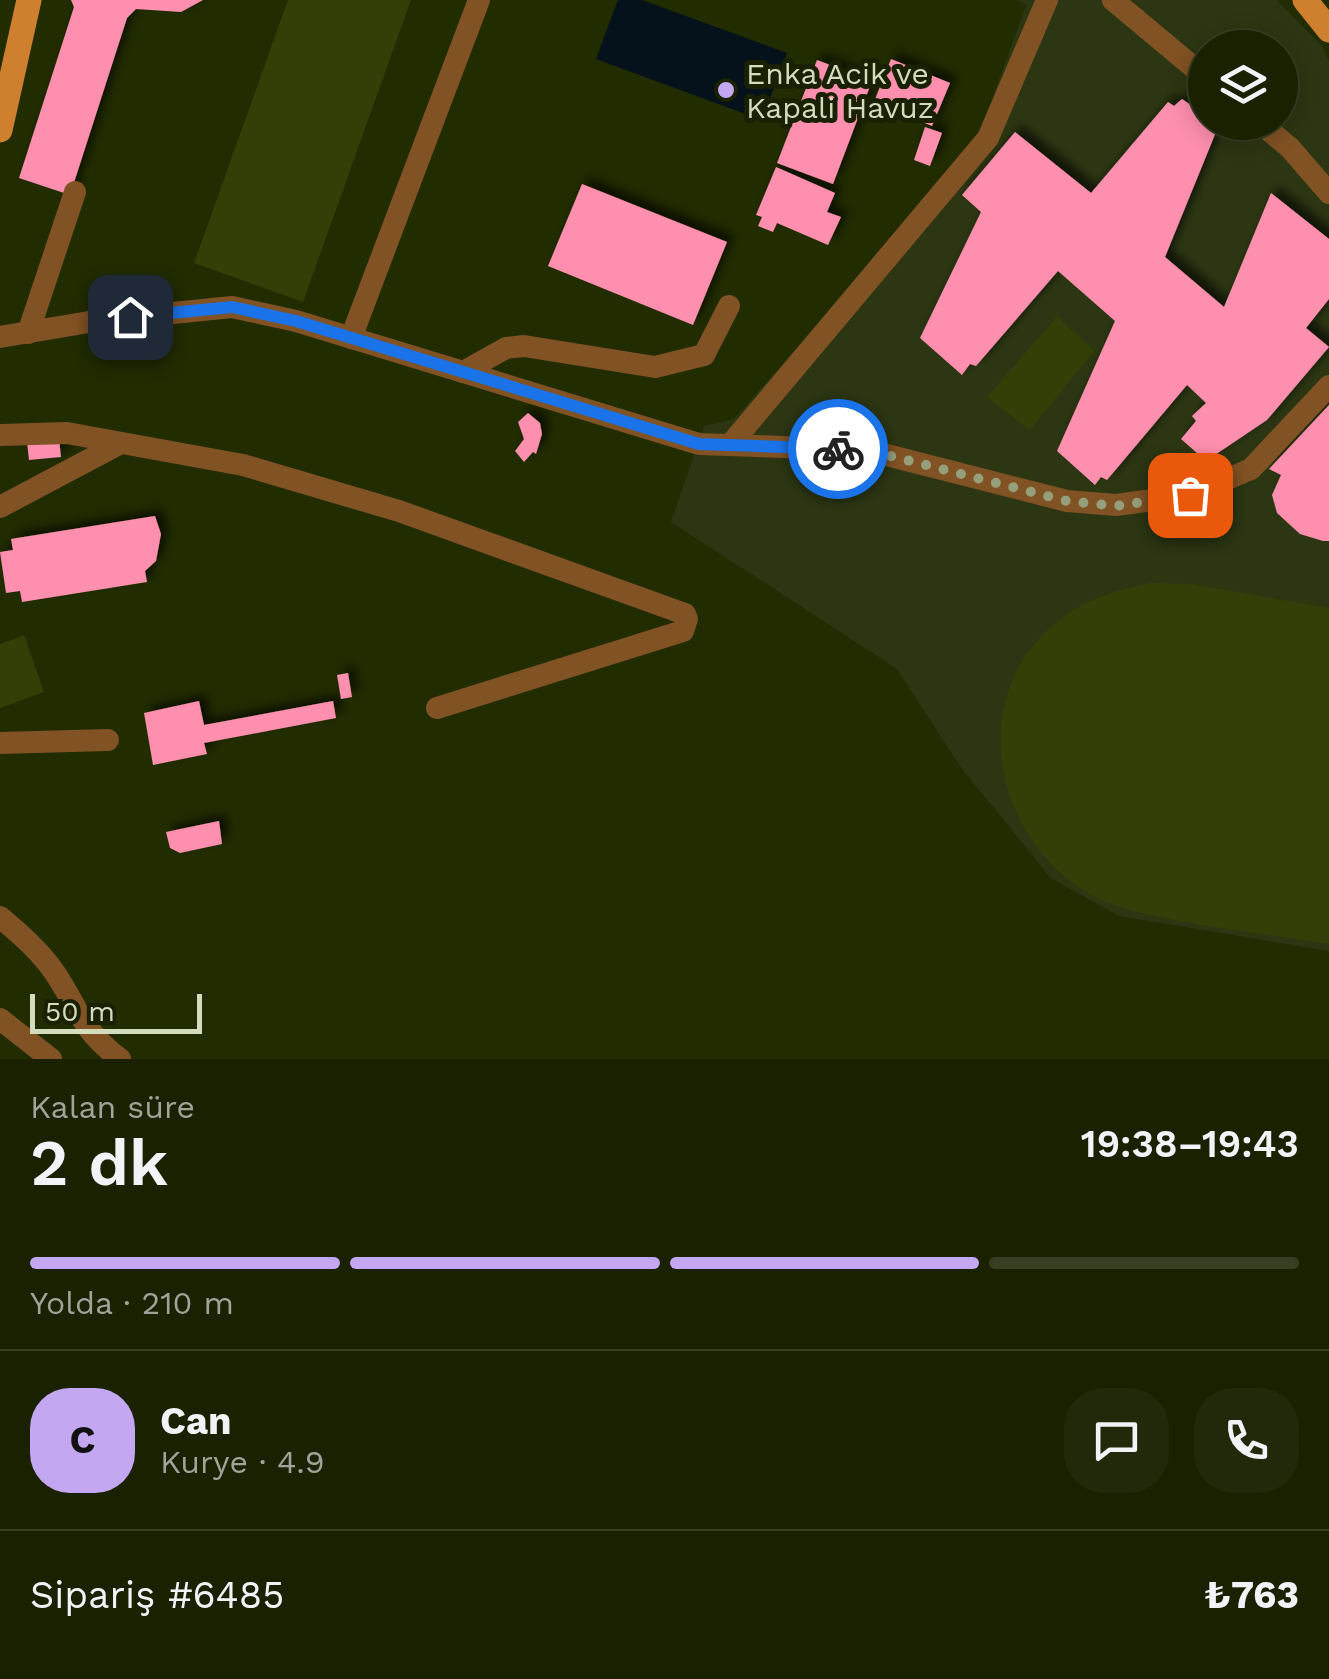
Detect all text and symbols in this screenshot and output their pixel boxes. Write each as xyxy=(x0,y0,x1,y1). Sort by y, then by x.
map controls xyxy=(1188,30,1298,140)
button: layers xyxy=(1188,30,1298,140)
place label: Enka Acik ve Kapali Havuz xyxy=(746,56,934,125)
marker: Enka Acik ve Kapali Havuz xyxy=(715,79,737,101)
pin xyxy=(88,275,173,360)
icon: home xyxy=(103,290,158,345)
courier xyxy=(788,399,888,499)
icon: bike xyxy=(811,422,866,477)
pin xyxy=(1148,453,1233,538)
icon: bag xyxy=(1163,468,1218,523)
scale bar xyxy=(30,989,202,1034)
text: 50 m xyxy=(45,995,115,1028)
text: Kalan süre xyxy=(30,1088,195,1126)
text: 19:38–19:43 xyxy=(1081,1122,1299,1166)
text: 2 dk xyxy=(30,1125,168,1201)
text: Yolda · 210 m xyxy=(30,1284,234,1322)
button: chat xyxy=(1064,1388,1169,1493)
button: phone xyxy=(1194,1388,1299,1493)
text: Can xyxy=(160,1399,231,1443)
text: C xyxy=(70,1418,95,1462)
text: Kurye · 4.9 xyxy=(160,1443,324,1481)
text: Sipariş #6485 xyxy=(30,1573,284,1617)
text: ₺763 xyxy=(1204,1573,1299,1617)

